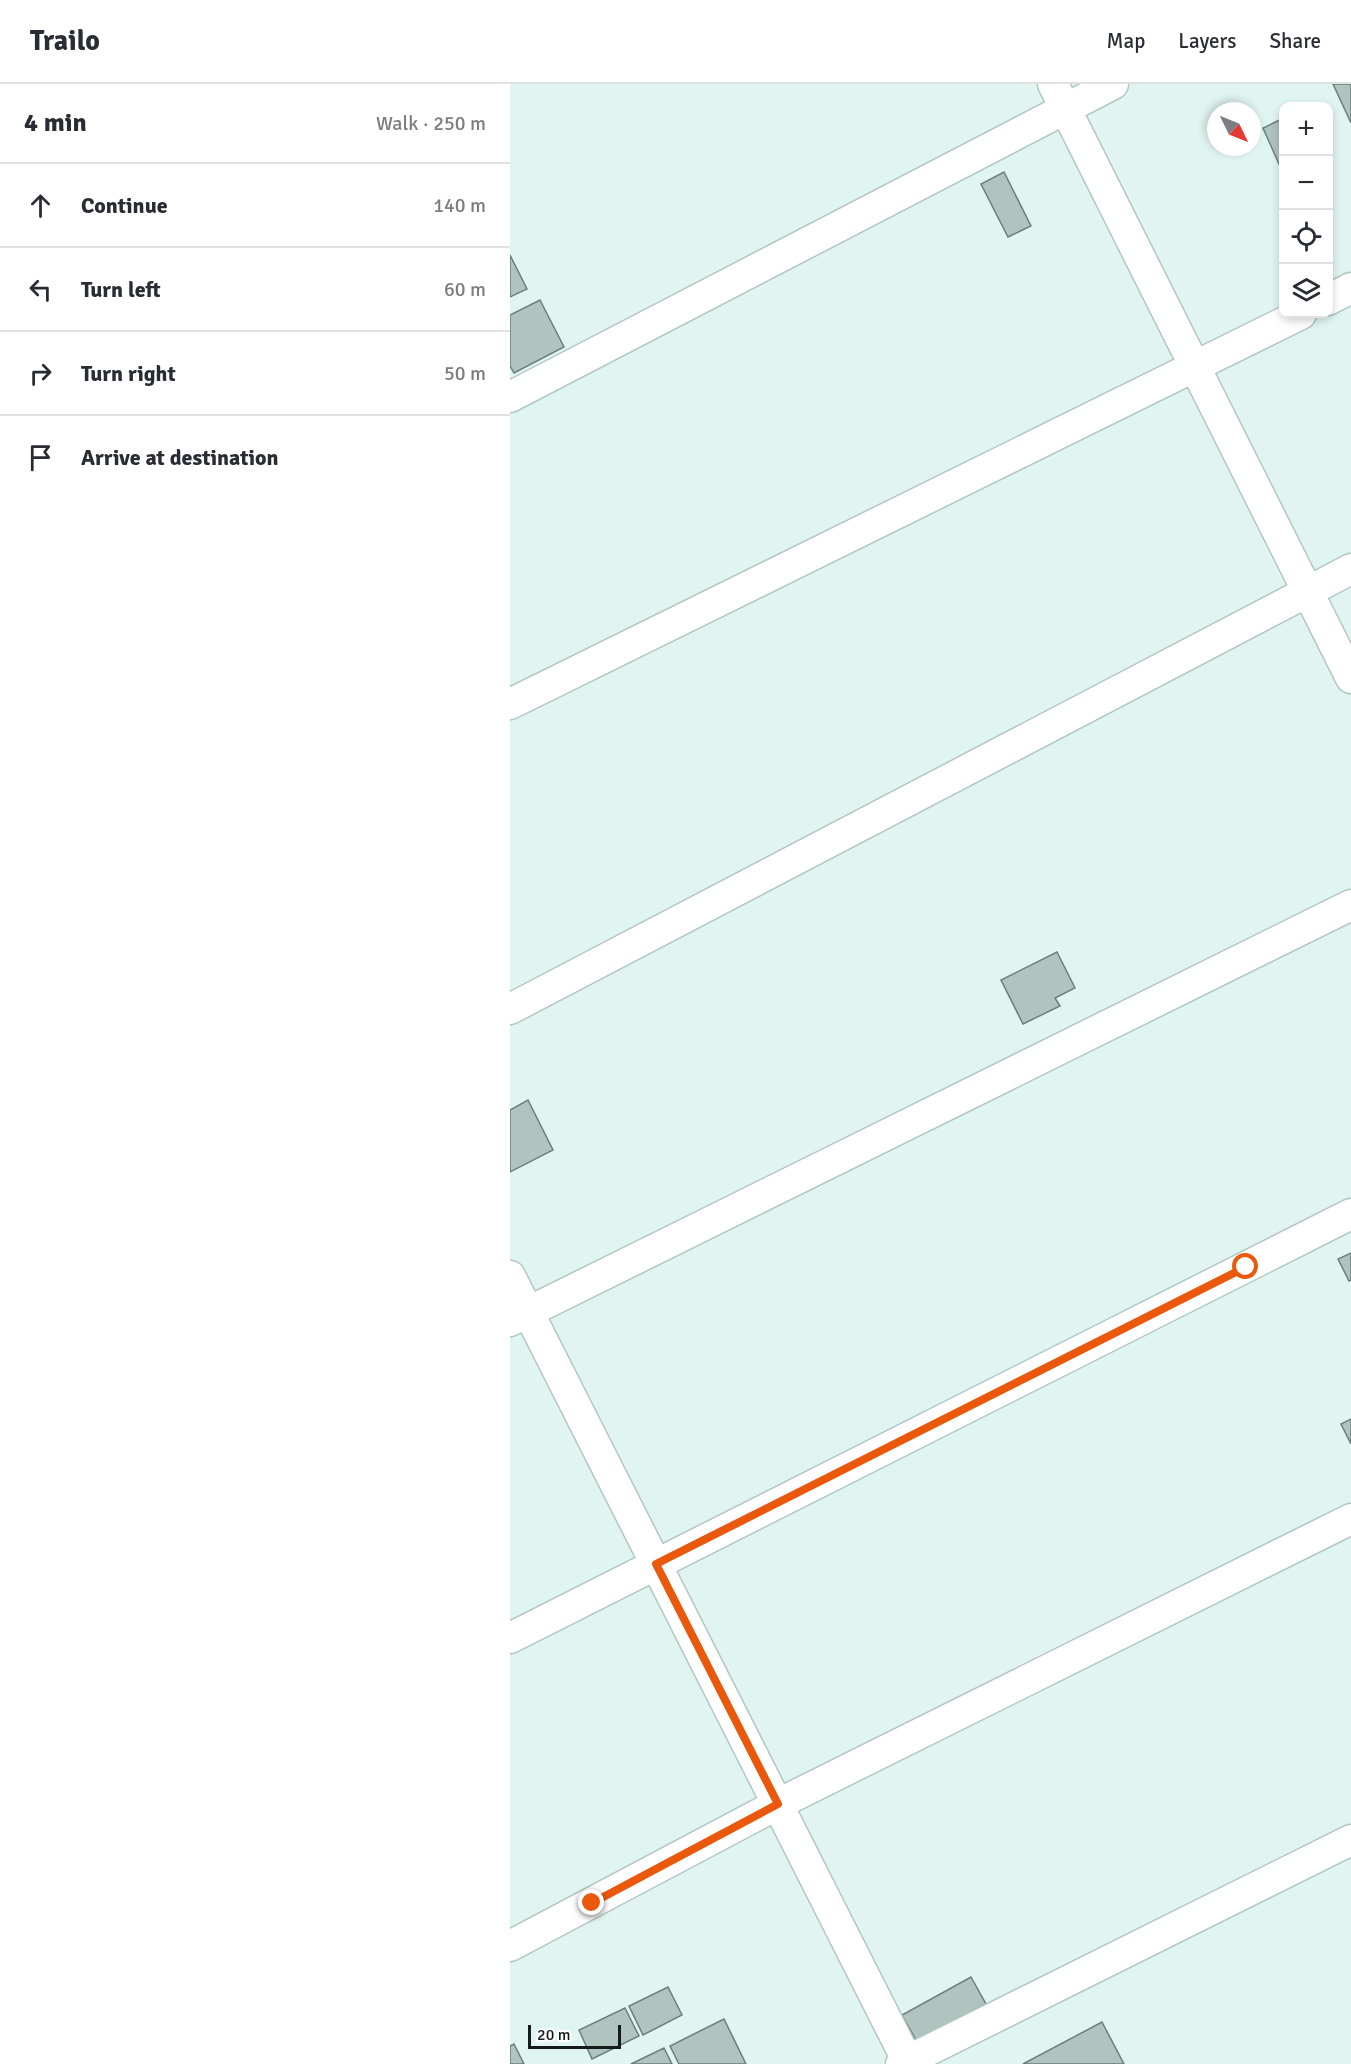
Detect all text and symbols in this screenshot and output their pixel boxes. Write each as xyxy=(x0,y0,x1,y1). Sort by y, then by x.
text: Trailo xyxy=(30,24,100,58)
text: Map xyxy=(1107,28,1145,54)
text: Layers xyxy=(1178,28,1236,54)
text: Share xyxy=(1269,28,1321,54)
north arrow xyxy=(1207,102,1261,156)
map controls xyxy=(1279,102,1333,318)
button: + xyxy=(1279,102,1333,156)
text: 4 min xyxy=(24,107,87,139)
text: Walk · 250 m xyxy=(376,111,486,136)
button: − xyxy=(1279,156,1333,210)
icon: ahead xyxy=(24,189,57,222)
text: Continue xyxy=(81,192,168,219)
text: 140 m xyxy=(433,193,486,218)
button: locate xyxy=(1279,210,1333,264)
button: layers xyxy=(1279,264,1333,318)
icon: left xyxy=(24,273,57,306)
text: Turn left xyxy=(81,276,161,303)
text: 60 m xyxy=(444,277,486,302)
icon: right xyxy=(24,357,57,390)
text: Turn right xyxy=(81,360,176,387)
text: 50 m xyxy=(444,361,486,386)
icon: arrive xyxy=(24,441,57,474)
text: Arrive at destination xyxy=(81,444,278,471)
route start xyxy=(1232,1253,1258,1279)
route end xyxy=(578,1889,604,1915)
scale bar xyxy=(528,2022,621,2050)
text: 20 m xyxy=(537,2025,571,2045)

